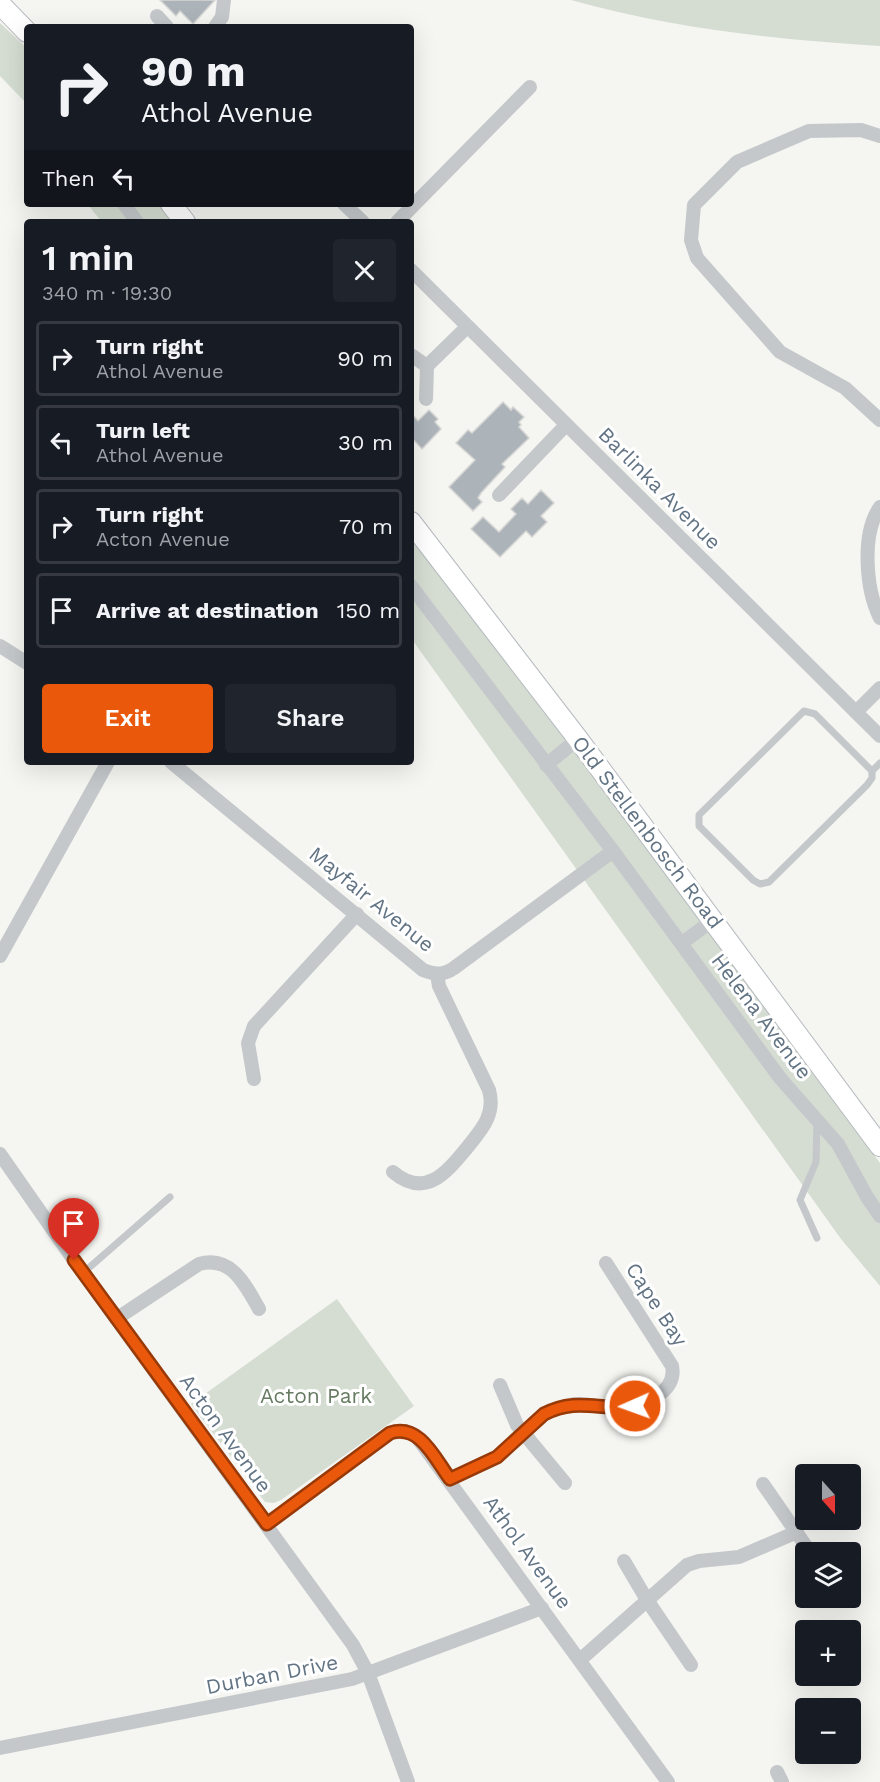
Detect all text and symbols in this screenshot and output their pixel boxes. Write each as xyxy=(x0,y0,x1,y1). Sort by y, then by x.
text: 90 m xyxy=(141,47,245,96)
icon: right xyxy=(42,48,120,126)
text: Athol Avenue xyxy=(141,97,313,129)
icon: left xyxy=(107,162,140,195)
text: Then xyxy=(42,166,95,191)
text: 1 min xyxy=(42,237,134,279)
button: close xyxy=(333,239,396,302)
text: 340 m · 19:30 xyxy=(42,281,172,305)
text: Turn right xyxy=(96,334,203,359)
icon: right xyxy=(45,342,78,375)
text: 90 m xyxy=(337,346,393,371)
text: Athol Avenue xyxy=(96,359,223,383)
text: Turn left xyxy=(96,418,190,443)
street label: Barlinka Avenue xyxy=(594,422,726,554)
icon: left xyxy=(45,426,78,459)
text: 30 m xyxy=(338,430,393,455)
text: Athol Avenue xyxy=(96,443,223,467)
text: Turn right xyxy=(96,502,203,527)
icon: right xyxy=(45,510,78,543)
text: 70 m xyxy=(339,514,393,539)
text: Acton Avenue xyxy=(96,527,230,551)
icon: arrive xyxy=(45,594,78,627)
text: Arrive at destination xyxy=(96,598,319,623)
text: 150 m xyxy=(337,598,400,623)
button: Exit xyxy=(42,684,213,753)
button: Share xyxy=(225,684,396,753)
street label: Old Stellenbosch Road xyxy=(567,731,729,933)
street label: Mayfair Avenue xyxy=(304,841,440,957)
street label: Helena Avenue xyxy=(707,948,817,1084)
pin xyxy=(48,1198,99,1260)
icon: arrive xyxy=(57,1207,90,1240)
street label: Cape Bay xyxy=(621,1258,693,1351)
street label: Acton Avenue xyxy=(175,1369,277,1497)
position arrow xyxy=(603,1374,667,1438)
park label: Acton Park xyxy=(260,1383,372,1408)
north arrow xyxy=(795,1464,861,1530)
map controls xyxy=(795,1464,861,1764)
street label: Athol Avenue xyxy=(479,1491,577,1613)
button: layers xyxy=(795,1542,861,1608)
button: + xyxy=(795,1620,861,1686)
street label: Durban Drive xyxy=(204,1649,340,1699)
button: − xyxy=(795,1698,861,1764)

